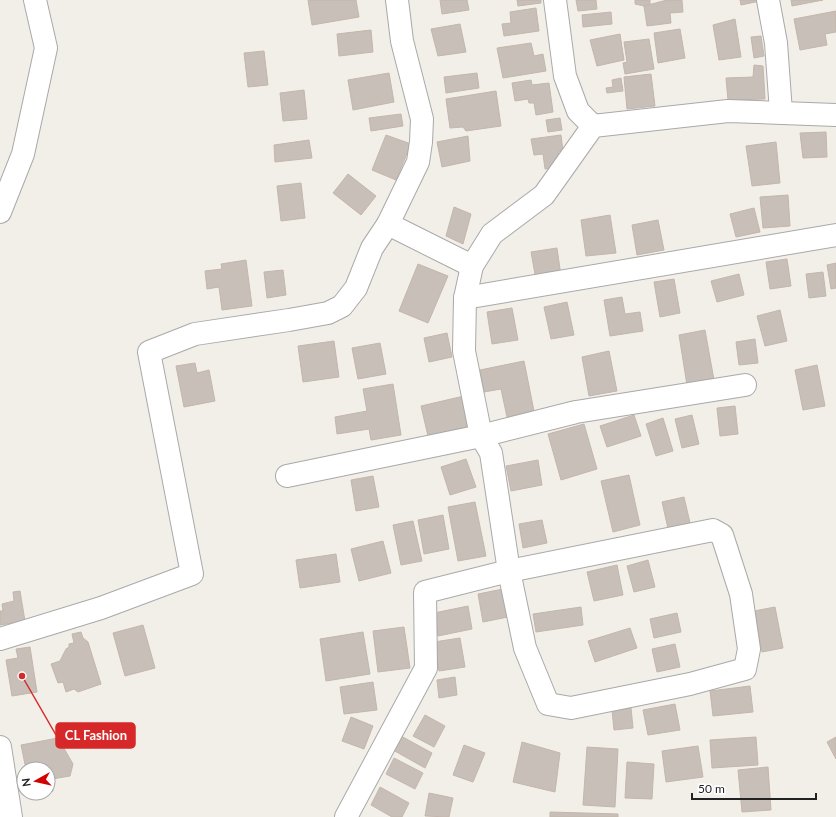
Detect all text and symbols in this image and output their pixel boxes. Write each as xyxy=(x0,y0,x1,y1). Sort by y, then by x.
callout: CL Fashion xyxy=(56,723,135,748)
text: CL Fashion xyxy=(65,727,127,743)
north arrow xyxy=(16,761,56,801)
scale bar xyxy=(692,775,816,801)
text: N xyxy=(19,777,33,788)
text: 50 m xyxy=(698,781,725,796)

